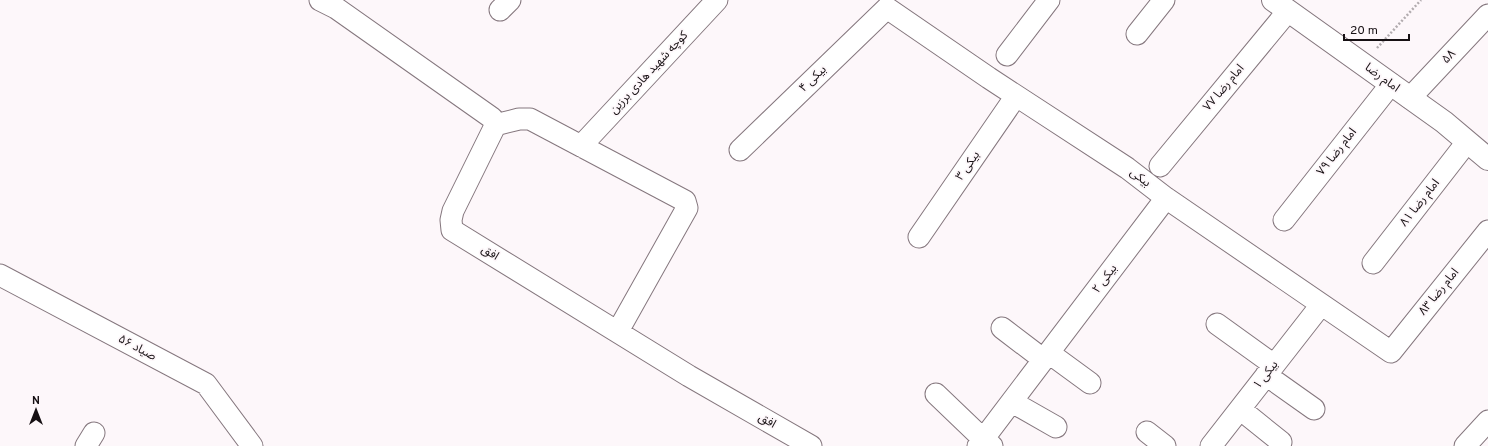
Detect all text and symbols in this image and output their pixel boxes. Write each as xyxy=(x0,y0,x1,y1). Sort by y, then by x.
scale bar xyxy=(1344,16,1409,42)
text: 20 m xyxy=(1350,23,1378,39)
street label: کوچه شهید هادی برزین xyxy=(606,27,692,118)
street label: ۵۸ xyxy=(1438,46,1460,67)
street label: امام رضا xyxy=(1361,60,1403,96)
street label: امام رضا ۷۷ xyxy=(1200,61,1248,115)
street label: ۴ بیکی xyxy=(796,62,830,96)
street label: امام رضا ۷۹ xyxy=(1313,125,1361,179)
street label: ۳ بیکی xyxy=(952,148,984,184)
street label: بیکی xyxy=(1126,165,1154,191)
street label: امام رضا ۸۱ xyxy=(1396,176,1444,230)
street label: افق xyxy=(478,241,502,265)
street label: ۲ بیکی xyxy=(1089,261,1121,297)
street label: امام رضا ۸۳ xyxy=(1415,265,1463,319)
street label: صیاد ۵۶ xyxy=(115,331,159,365)
street label: ۱ بیکی xyxy=(1250,357,1282,393)
north arrow xyxy=(16,390,56,430)
text: N xyxy=(32,394,40,408)
street label: افق xyxy=(755,410,779,432)

